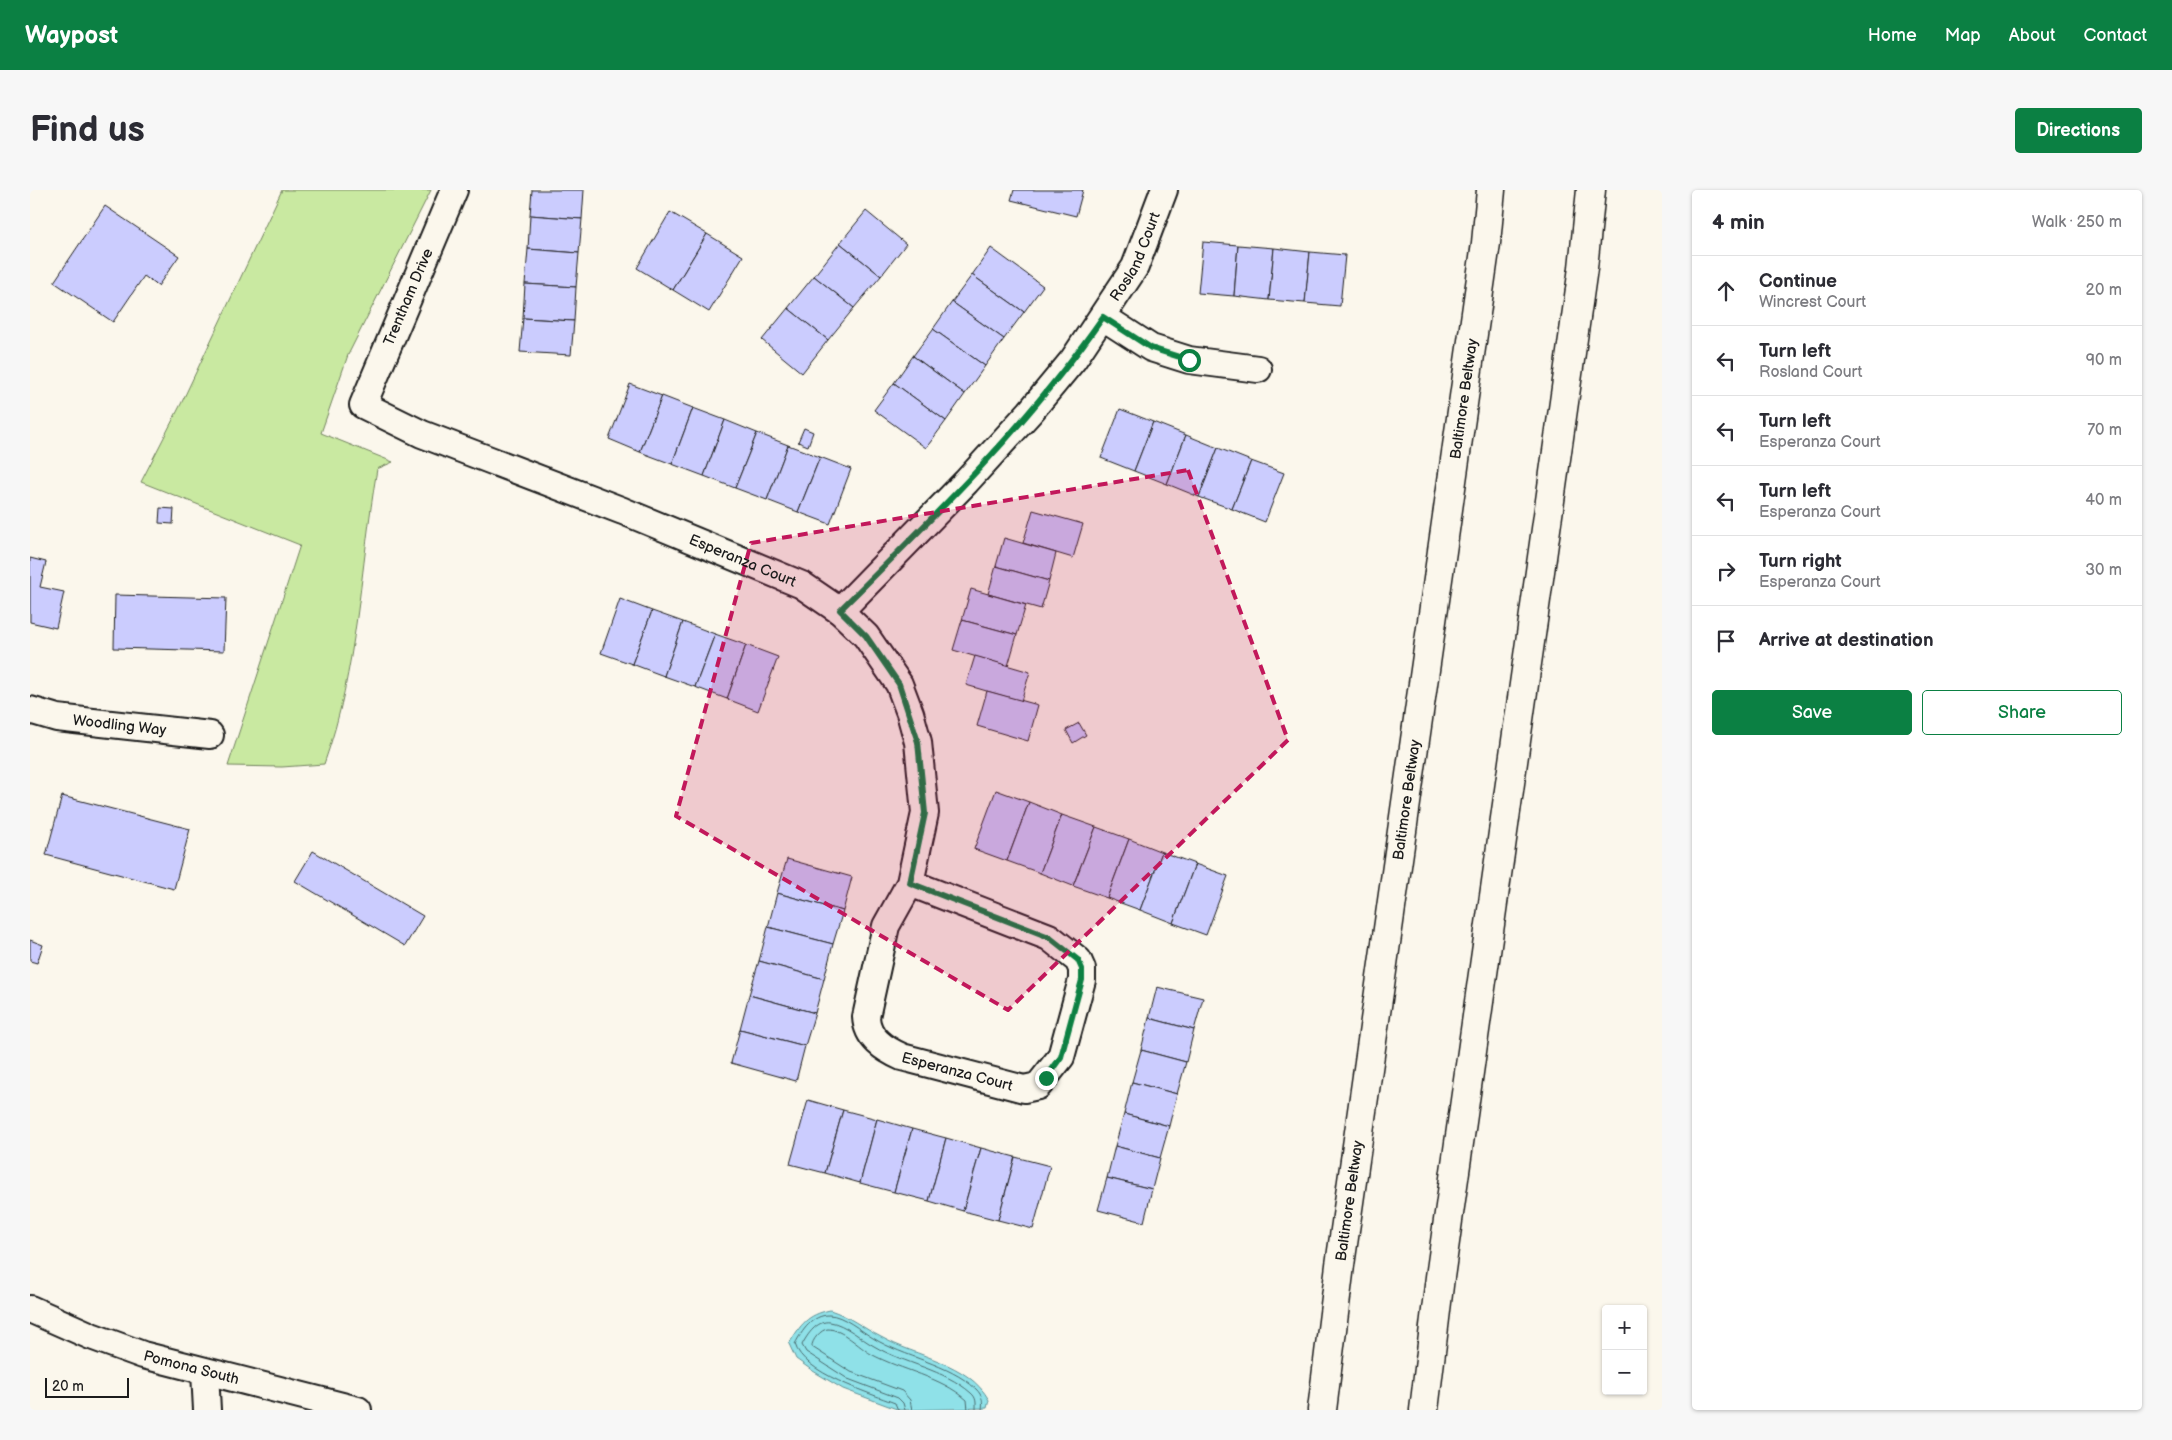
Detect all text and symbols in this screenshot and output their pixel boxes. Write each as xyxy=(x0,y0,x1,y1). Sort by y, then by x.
text: Waypost xyxy=(25,21,118,50)
text: Home xyxy=(1868,25,1917,46)
text: Map xyxy=(1945,25,1981,46)
text: About xyxy=(2009,25,2056,46)
text: Contact xyxy=(2084,25,2147,46)
button: Directions xyxy=(2015,108,2142,153)
text: Find us xyxy=(30,109,145,152)
street label: Rosland Court xyxy=(1106,209,1165,305)
text: 4 min xyxy=(1712,210,1765,235)
text: Walk · 250 m xyxy=(2032,213,2122,232)
street label: Trentham Drive xyxy=(379,246,438,349)
text: Continue xyxy=(1759,270,1837,293)
icon: ahead xyxy=(1712,277,1740,305)
text: 20 m xyxy=(2086,281,2122,300)
text: Wincrest Court xyxy=(1759,293,1866,312)
street label: Baltimore Beltway xyxy=(1446,337,1482,461)
text: Turn left xyxy=(1759,340,1831,363)
icon: left xyxy=(1712,347,1740,375)
route start xyxy=(1178,349,1201,372)
text: 90 m xyxy=(2086,351,2122,370)
text: Rosland Court xyxy=(1759,363,1863,382)
text: Turn left xyxy=(1759,410,1831,433)
icon: left xyxy=(1712,417,1740,445)
text: 70 m xyxy=(2087,421,2122,440)
text: Esperanza Court xyxy=(1759,433,1881,452)
text: Turn left xyxy=(1759,480,1831,503)
icon: left xyxy=(1712,487,1740,515)
text: 40 m xyxy=(2085,491,2122,510)
text: Esperanza Court xyxy=(1759,503,1881,522)
street label: Esperanza Court xyxy=(686,530,799,592)
text: Turn right xyxy=(1759,550,1842,573)
icon: right xyxy=(1712,557,1740,585)
text: 30 m xyxy=(2085,561,2122,580)
text: Esperanza Court xyxy=(1759,573,1881,592)
icon: arrive xyxy=(1712,627,1740,655)
text: Arrive at destination xyxy=(1759,629,1934,652)
button: Save xyxy=(1712,690,1912,735)
button: Share xyxy=(1922,690,2122,735)
street label: Woodling Way xyxy=(72,711,167,740)
street label: Baltimore Beltway xyxy=(1389,738,1425,861)
street label: Esperanza Court xyxy=(899,1048,1015,1096)
route end xyxy=(1035,1067,1058,1090)
street label: Baltimore Beltway xyxy=(1332,1139,1368,1262)
map controls xyxy=(1602,1305,1647,1395)
button: + xyxy=(1602,1305,1647,1350)
street label: Pomona South xyxy=(142,1347,241,1389)
button: − xyxy=(1602,1350,1647,1395)
scale bar xyxy=(45,1375,129,1398)
text: 20 m xyxy=(52,1378,84,1395)

